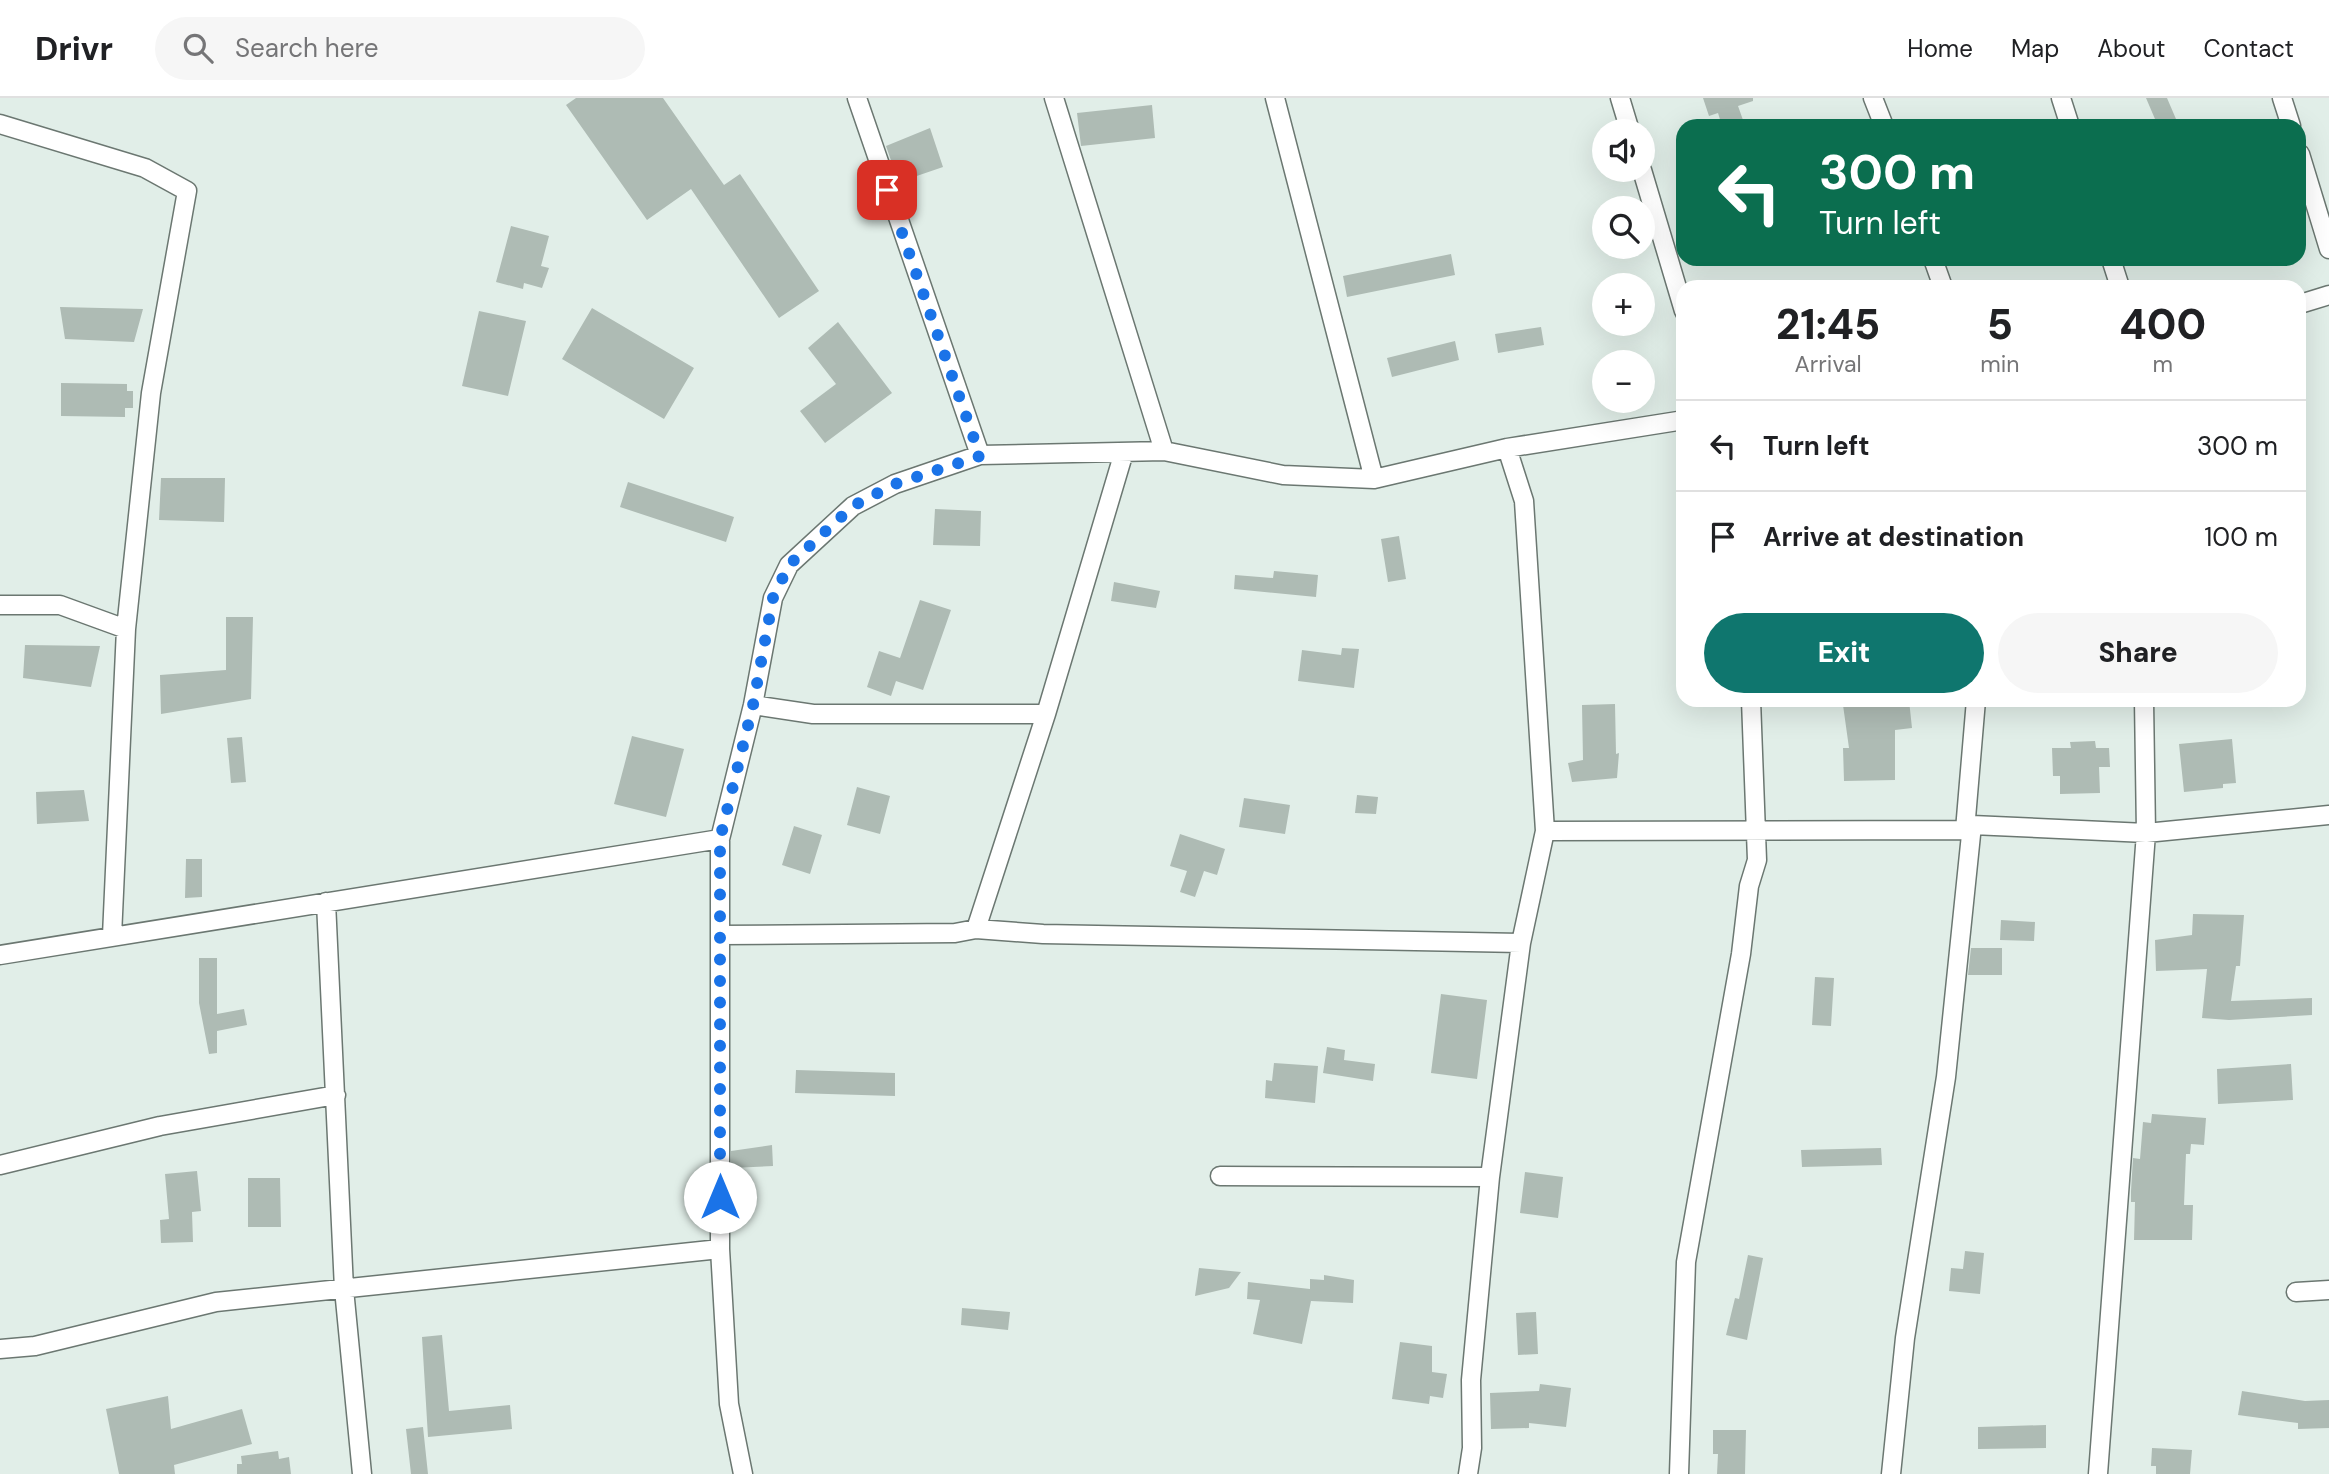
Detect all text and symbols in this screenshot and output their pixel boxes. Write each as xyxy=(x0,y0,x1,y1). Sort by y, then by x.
search box xyxy=(155,17,645,80)
text: Drivr xyxy=(35,27,113,70)
icon: search xyxy=(179,29,217,67)
text: Search here xyxy=(235,31,378,65)
text: Home xyxy=(1907,33,1973,64)
text: Map xyxy=(2011,33,2059,64)
text: About xyxy=(2097,33,2166,64)
text: Contact xyxy=(2204,33,2294,64)
map controls xyxy=(1592,119,1655,413)
button: sound xyxy=(1592,119,1655,182)
text: 300 m xyxy=(1819,140,1975,204)
icon: left xyxy=(1704,147,1795,238)
pin xyxy=(857,160,917,220)
icon: arrive xyxy=(868,171,906,209)
button: search xyxy=(1592,196,1655,259)
text: Turn left xyxy=(1819,202,1941,244)
button: + xyxy=(1592,273,1655,336)
text: 21:45 xyxy=(1776,297,1880,352)
text: 5 xyxy=(1987,297,2013,352)
text: 400 xyxy=(2119,297,2206,352)
text: Arrival xyxy=(1795,349,1862,379)
text: min xyxy=(1980,349,2019,379)
text: m xyxy=(2152,349,2173,379)
button: − xyxy=(1592,350,1655,413)
icon: left xyxy=(1704,427,1742,465)
text: Turn left xyxy=(1763,429,1870,463)
text: 300 m xyxy=(2197,429,2278,463)
icon: arrive xyxy=(1704,518,1742,556)
text: Arrive at destination xyxy=(1763,520,2024,554)
text: 100 m xyxy=(2204,520,2278,554)
button: Exit xyxy=(1704,613,1984,693)
button: Share xyxy=(1998,613,2278,693)
position arrow xyxy=(683,1160,757,1234)

